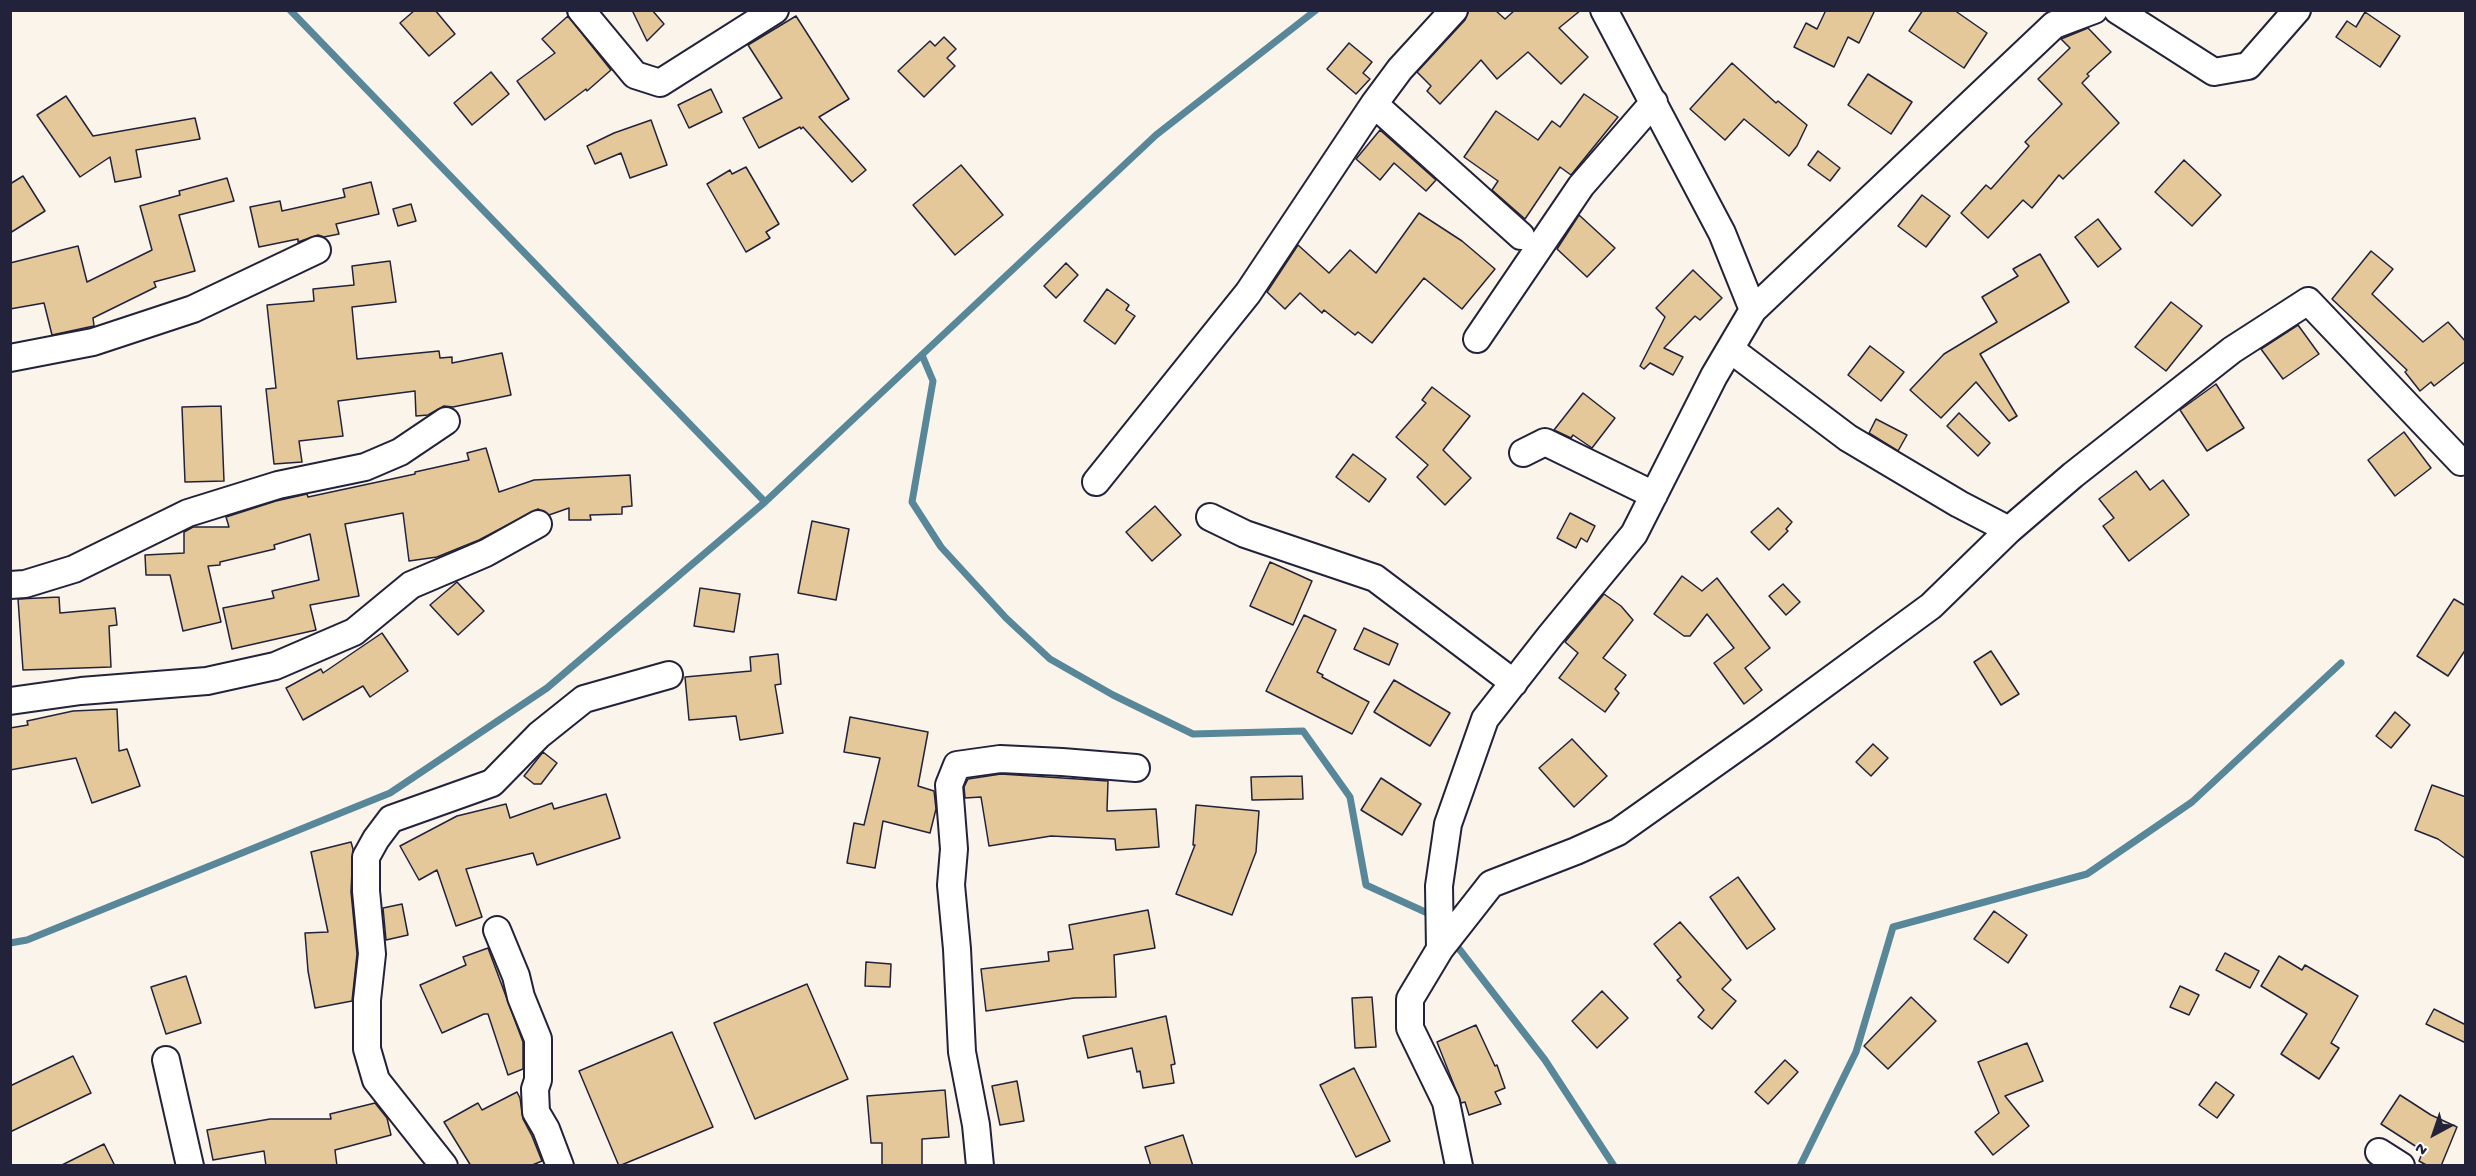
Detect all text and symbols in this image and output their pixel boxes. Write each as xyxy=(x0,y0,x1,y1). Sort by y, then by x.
north arrow xyxy=(2404,1104,2464,1164)
text: N xyxy=(2412,1138,2432,1159)

